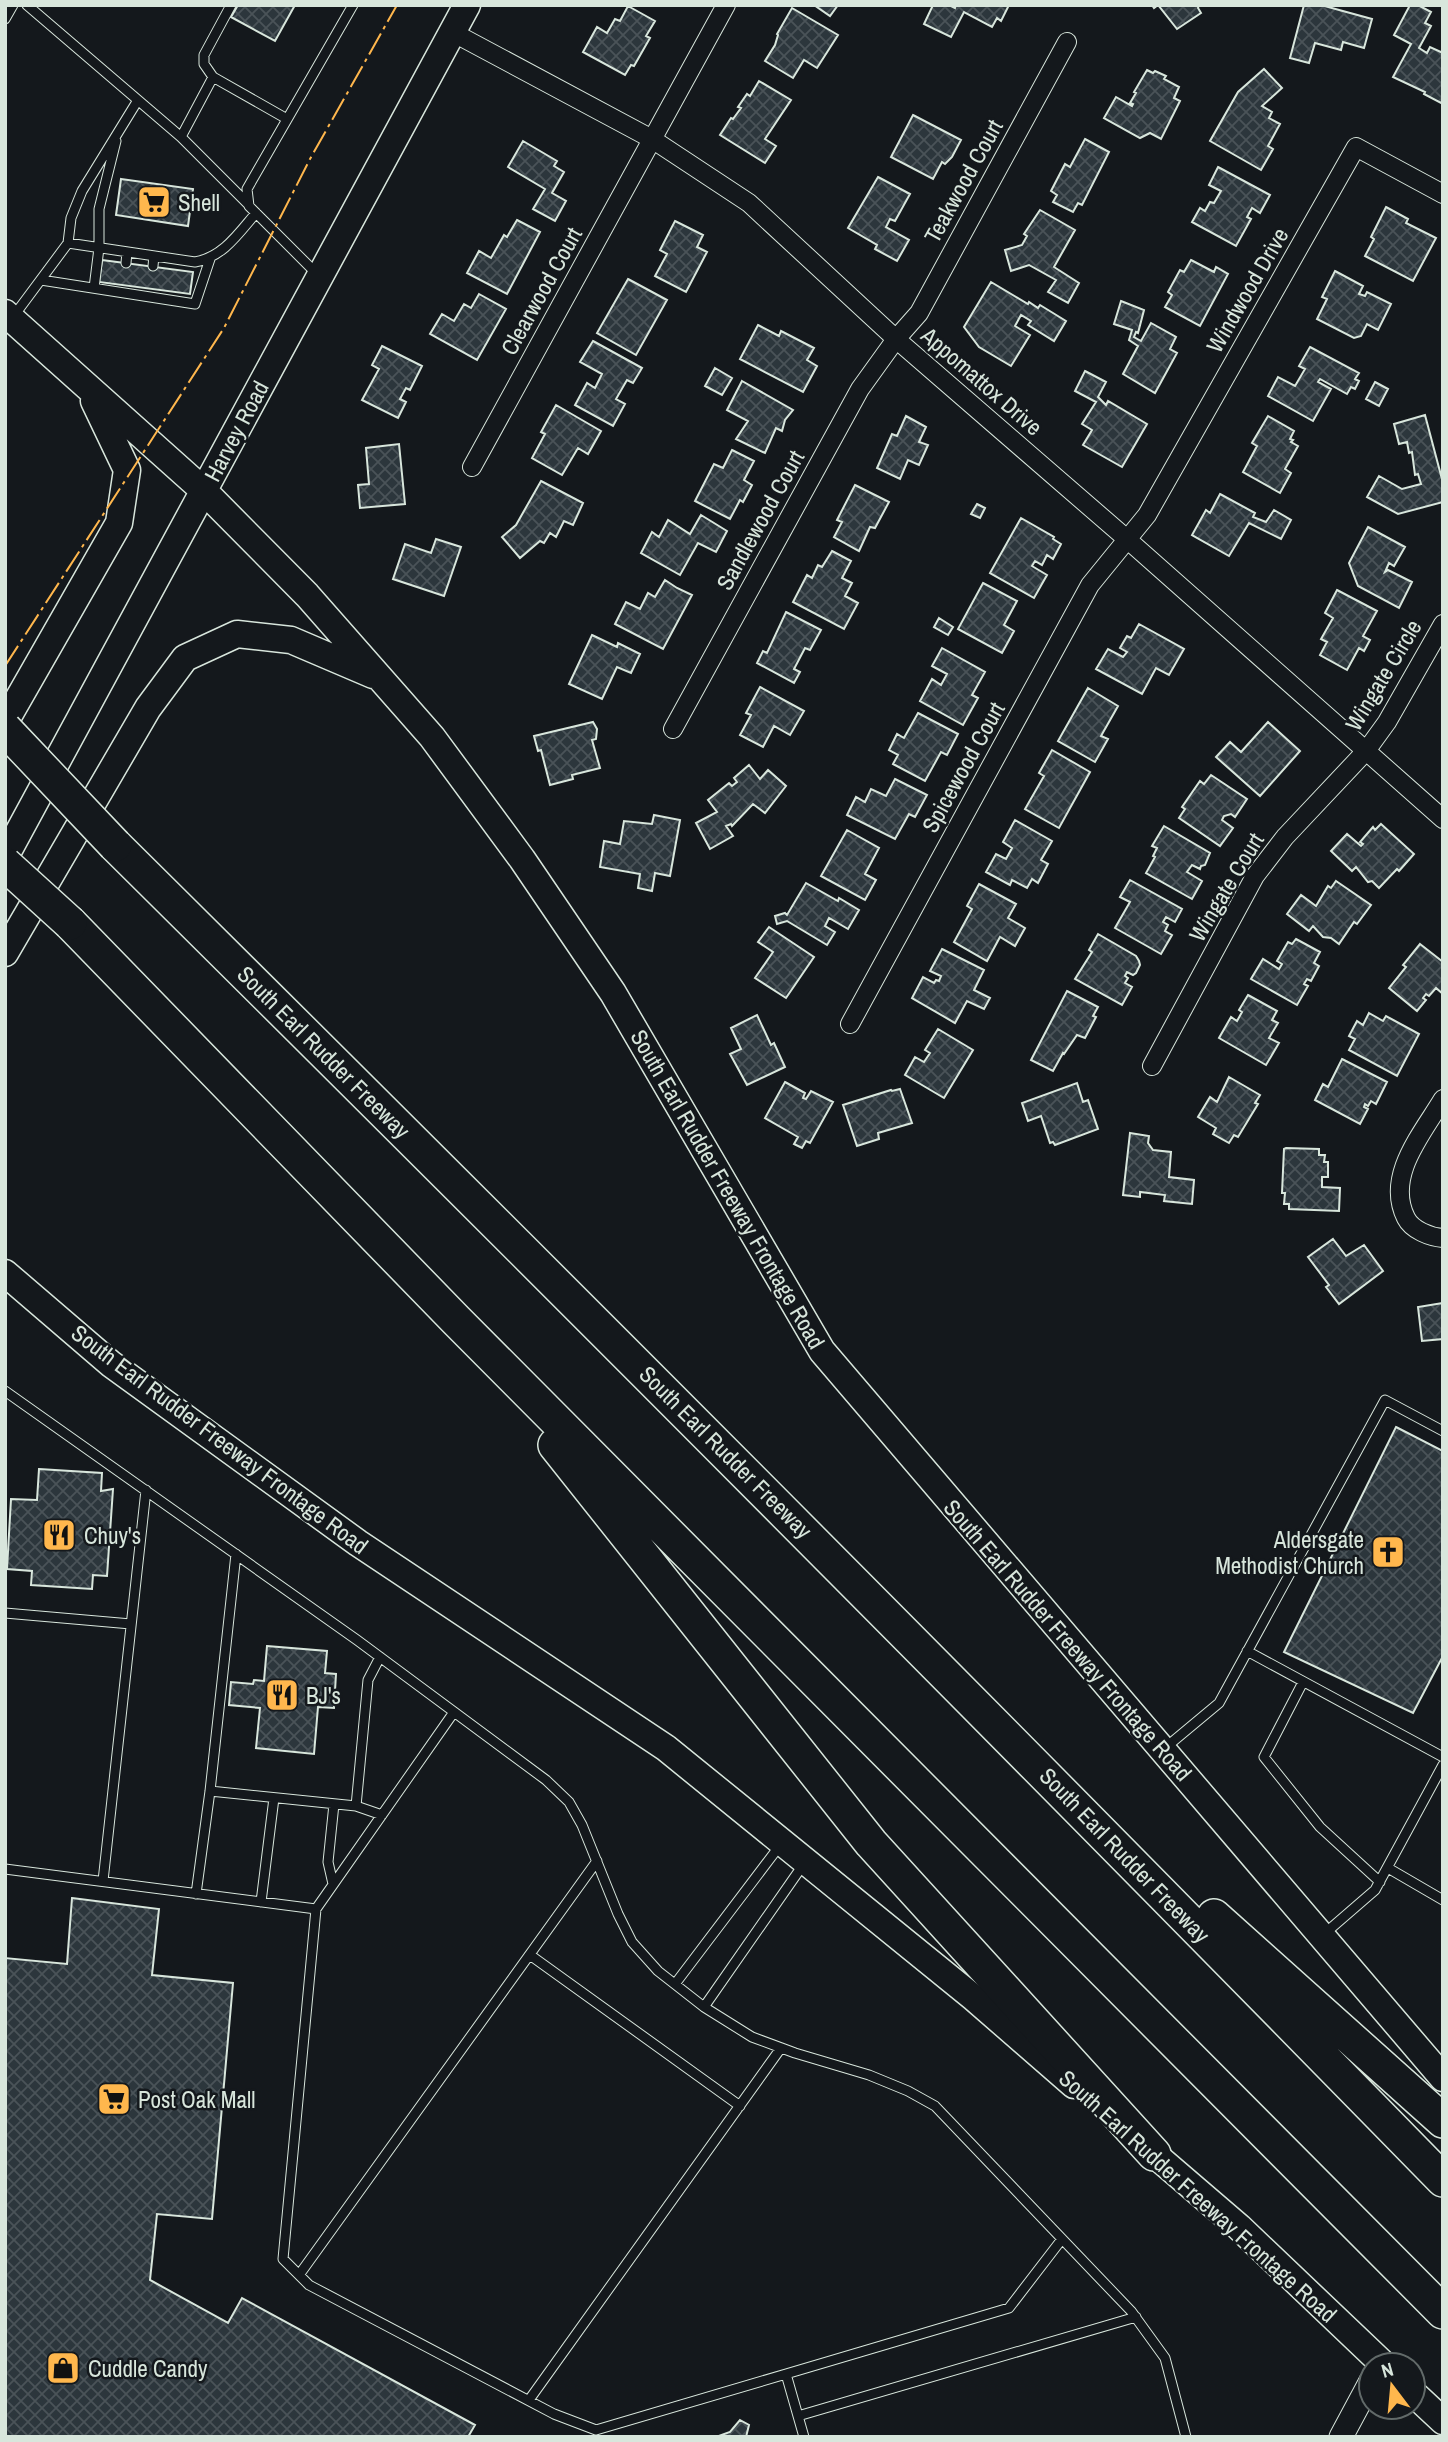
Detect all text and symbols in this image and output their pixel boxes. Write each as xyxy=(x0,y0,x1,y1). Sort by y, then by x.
street label: Teakwood Court xyxy=(916,114,1010,248)
supermarket icon: Shell xyxy=(135,183,173,221)
place label: Shell xyxy=(178,187,220,218)
street label: Clearwood Court xyxy=(493,222,589,360)
street label: Windwood Drive xyxy=(1199,222,1295,358)
street label: Appomattox Drive xyxy=(914,319,1049,442)
street label: Harvey Road xyxy=(196,375,276,487)
street label: Sandlewood Court xyxy=(709,445,811,595)
street label: Wingate Circle xyxy=(1338,614,1428,736)
street label: Spicewood Court xyxy=(914,696,1012,838)
street label: Wingate Court xyxy=(1181,827,1271,947)
street label: South Earl Rudder Freeway xyxy=(231,959,418,1146)
street label: South Earl Rudder Freeway Frontage Road xyxy=(624,1024,832,1354)
street label: South Earl Rudder Freeway Frontage Road xyxy=(65,1317,375,1561)
street label: South Earl Rudder Freeway xyxy=(633,1359,820,1546)
street label: South Earl Rudder Freeway Frontage Road xyxy=(937,1493,1199,1787)
restaurant icon: Chuy's xyxy=(40,1516,78,1554)
place label: Chuy's xyxy=(84,1520,141,1551)
place label: Aldersgate Methodist Church xyxy=(1215,1524,1364,1581)
church icon: Aldersgate Methodist Church xyxy=(1369,1533,1407,1571)
restaurant icon: BJ's xyxy=(263,1676,301,1714)
place label: BJ's xyxy=(306,1680,341,1711)
street label: South Earl Rudder Freeway xyxy=(1033,1761,1217,1950)
street label: South Earl Rudder Freeway Frontage Road xyxy=(1052,2063,1344,2329)
supermarket icon: Post Oak Mall xyxy=(95,2080,133,2118)
place label: Post Oak Mall xyxy=(138,2084,255,2115)
shop icon: Cuddle Candy xyxy=(44,2349,82,2387)
north arrow xyxy=(1357,2351,1427,2421)
place label: Cuddle Candy xyxy=(88,2353,208,2384)
text: N xyxy=(1378,2356,1396,2384)

